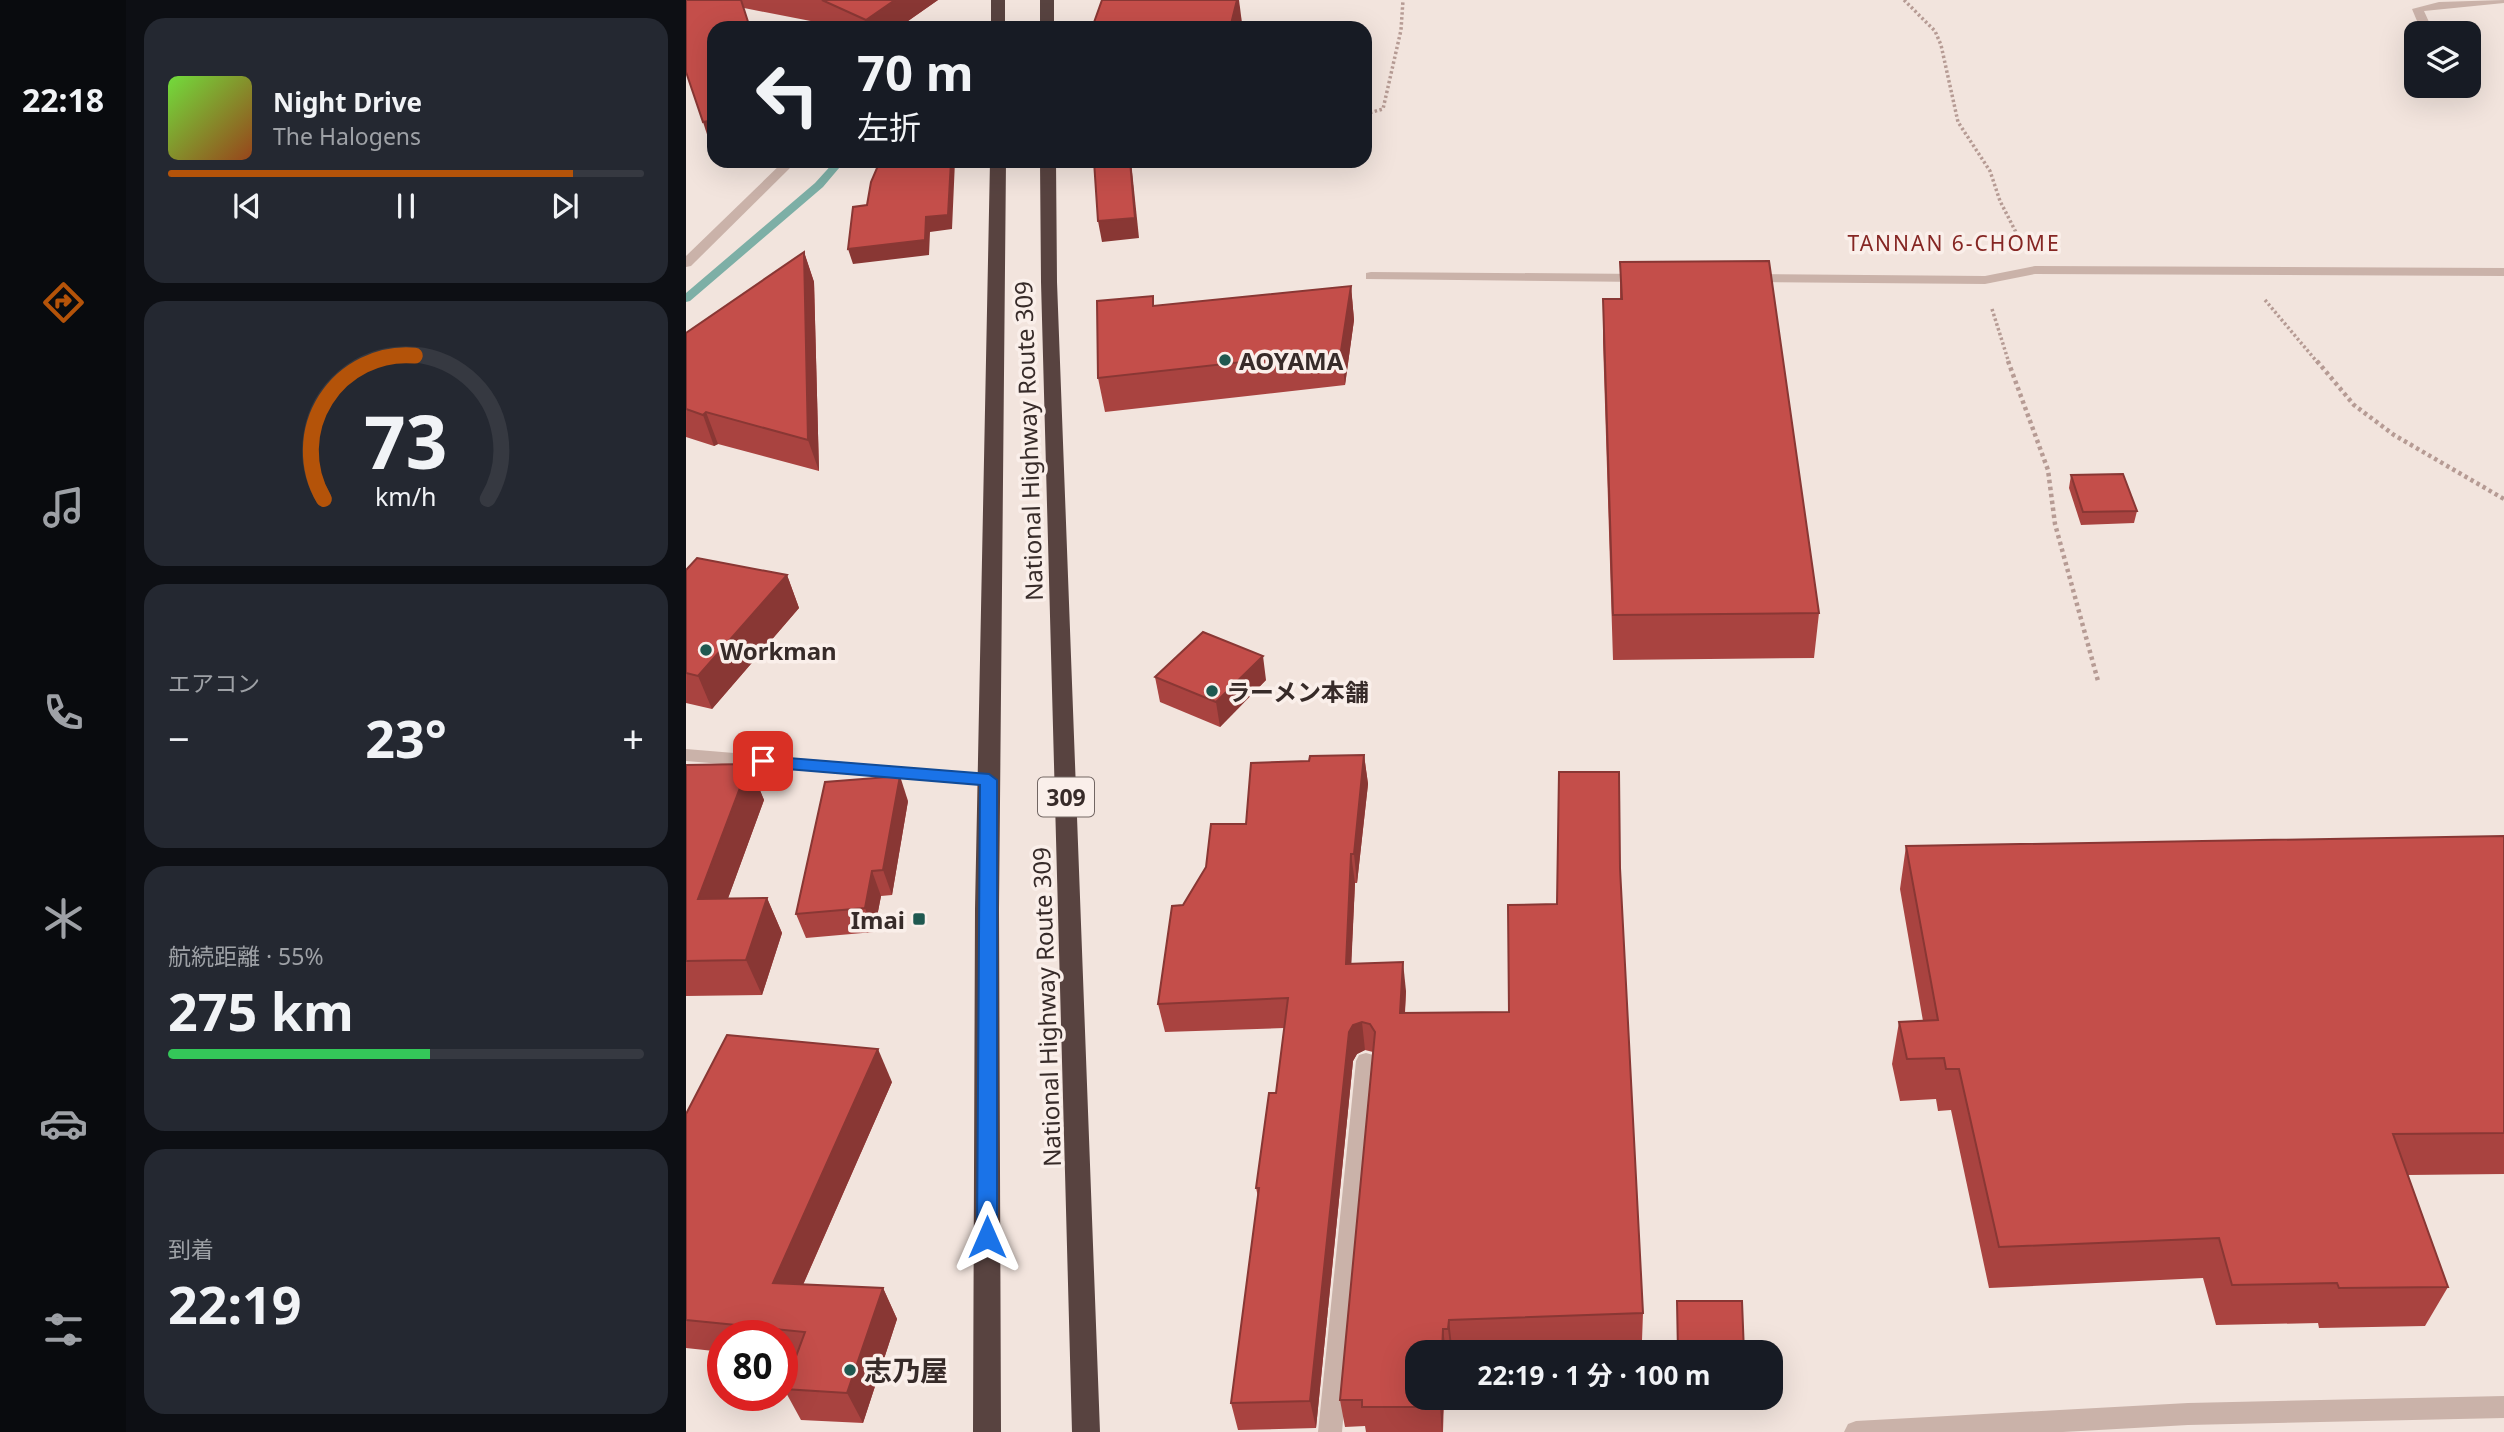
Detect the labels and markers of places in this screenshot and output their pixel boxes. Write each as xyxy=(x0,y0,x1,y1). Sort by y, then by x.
place label: AOYAMA xyxy=(1239,344,1344,377)
marker: AOYAMA xyxy=(1217,352,1233,368)
place label: Workman xyxy=(720,634,837,667)
marker: Workman xyxy=(698,642,714,658)
place label: ラーメン本舗 xyxy=(1226,675,1369,708)
marker: ラーメン本舗 xyxy=(1204,683,1220,699)
pin xyxy=(733,731,793,791)
place label: Imai xyxy=(851,903,905,936)
marker: Imai xyxy=(911,911,927,927)
place label: 志乃屋 xyxy=(864,1351,948,1389)
marker: 志乃屋 xyxy=(842,1362,858,1378)

